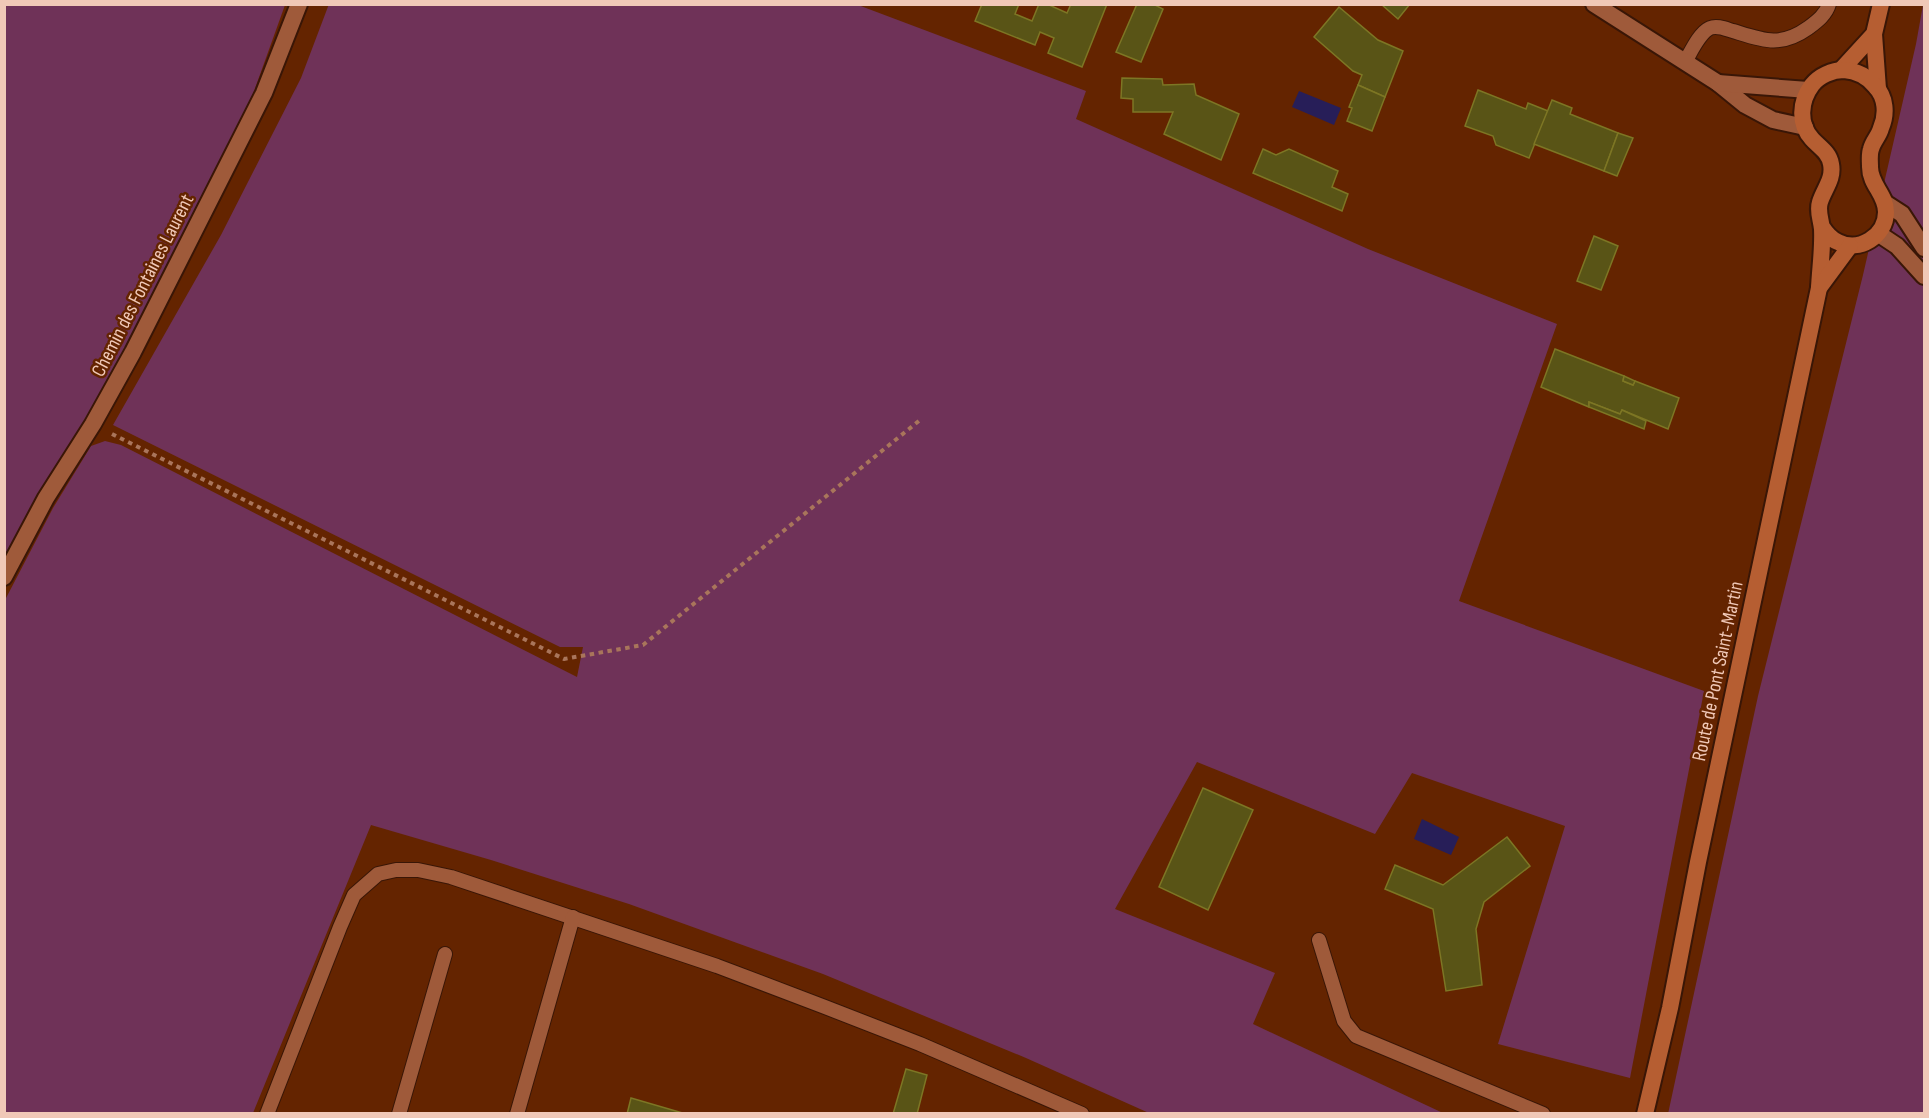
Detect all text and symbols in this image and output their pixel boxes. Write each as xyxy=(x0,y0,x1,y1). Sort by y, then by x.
street label: Chemin des Fontaines Laurent xyxy=(86,190,199,381)
street label: Route de Pont Saint-Martin xyxy=(1687,579,1749,763)

